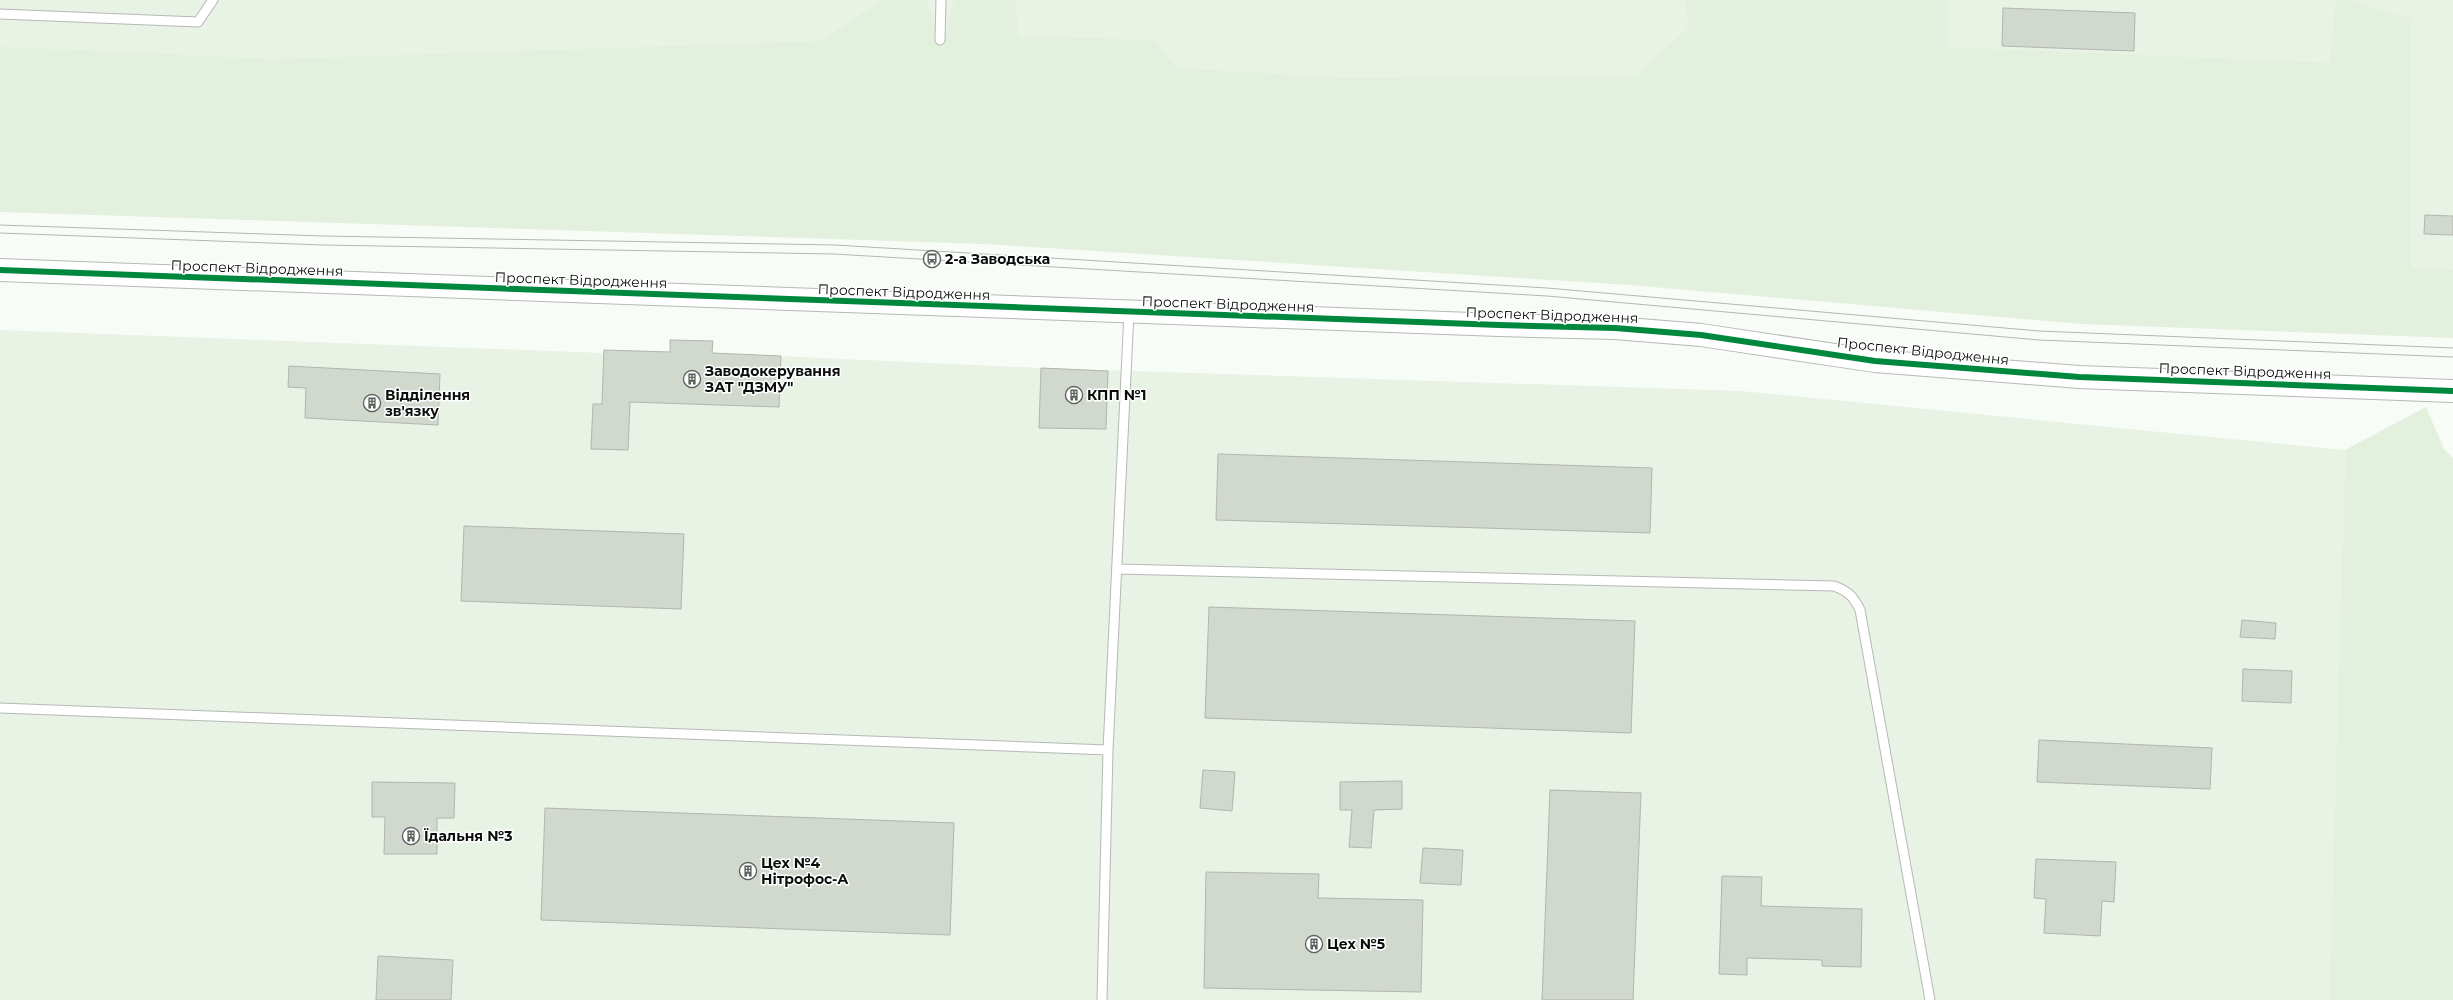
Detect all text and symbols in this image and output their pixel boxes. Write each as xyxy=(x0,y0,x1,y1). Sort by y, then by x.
bus stop icon: 2-а Заводська xyxy=(922,249,942,269)
place label: 2-а Заводська xyxy=(945,250,1050,268)
street label: Проспект Відродження xyxy=(170,256,344,280)
street label: Проспект Відродження xyxy=(494,268,668,292)
street label: Проспект Відродження xyxy=(817,280,991,304)
street label: Проспект Відродження xyxy=(1141,292,1315,316)
street label: Проспект Відродження xyxy=(1465,303,1639,327)
street label: Проспект Відродження xyxy=(1836,333,2010,369)
street label: Проспект Відродження xyxy=(2158,359,2332,383)
place label: Заводокерування ЗАТ "ДЗМУ" xyxy=(704,362,841,396)
building icon: Заводокерування ЗАТ "ДЗМУ" xyxy=(682,369,702,389)
building icon: КПП №1 xyxy=(1064,385,1084,405)
place label: Відділення зв'язку xyxy=(385,386,470,420)
place label: КПП №1 xyxy=(1087,386,1147,404)
building icon: Відділення зв'язку xyxy=(362,393,382,413)
building icon: Їдальня №3 xyxy=(401,826,421,846)
place label: Їдальня №3 xyxy=(423,827,512,845)
place label: Цех №4 Нітрофос-А xyxy=(761,854,849,888)
building icon: Цех №4 Нітрофос-А xyxy=(738,861,758,881)
building icon: Цех №5 xyxy=(1304,934,1324,954)
place label: Цех №5 xyxy=(1327,935,1385,953)

